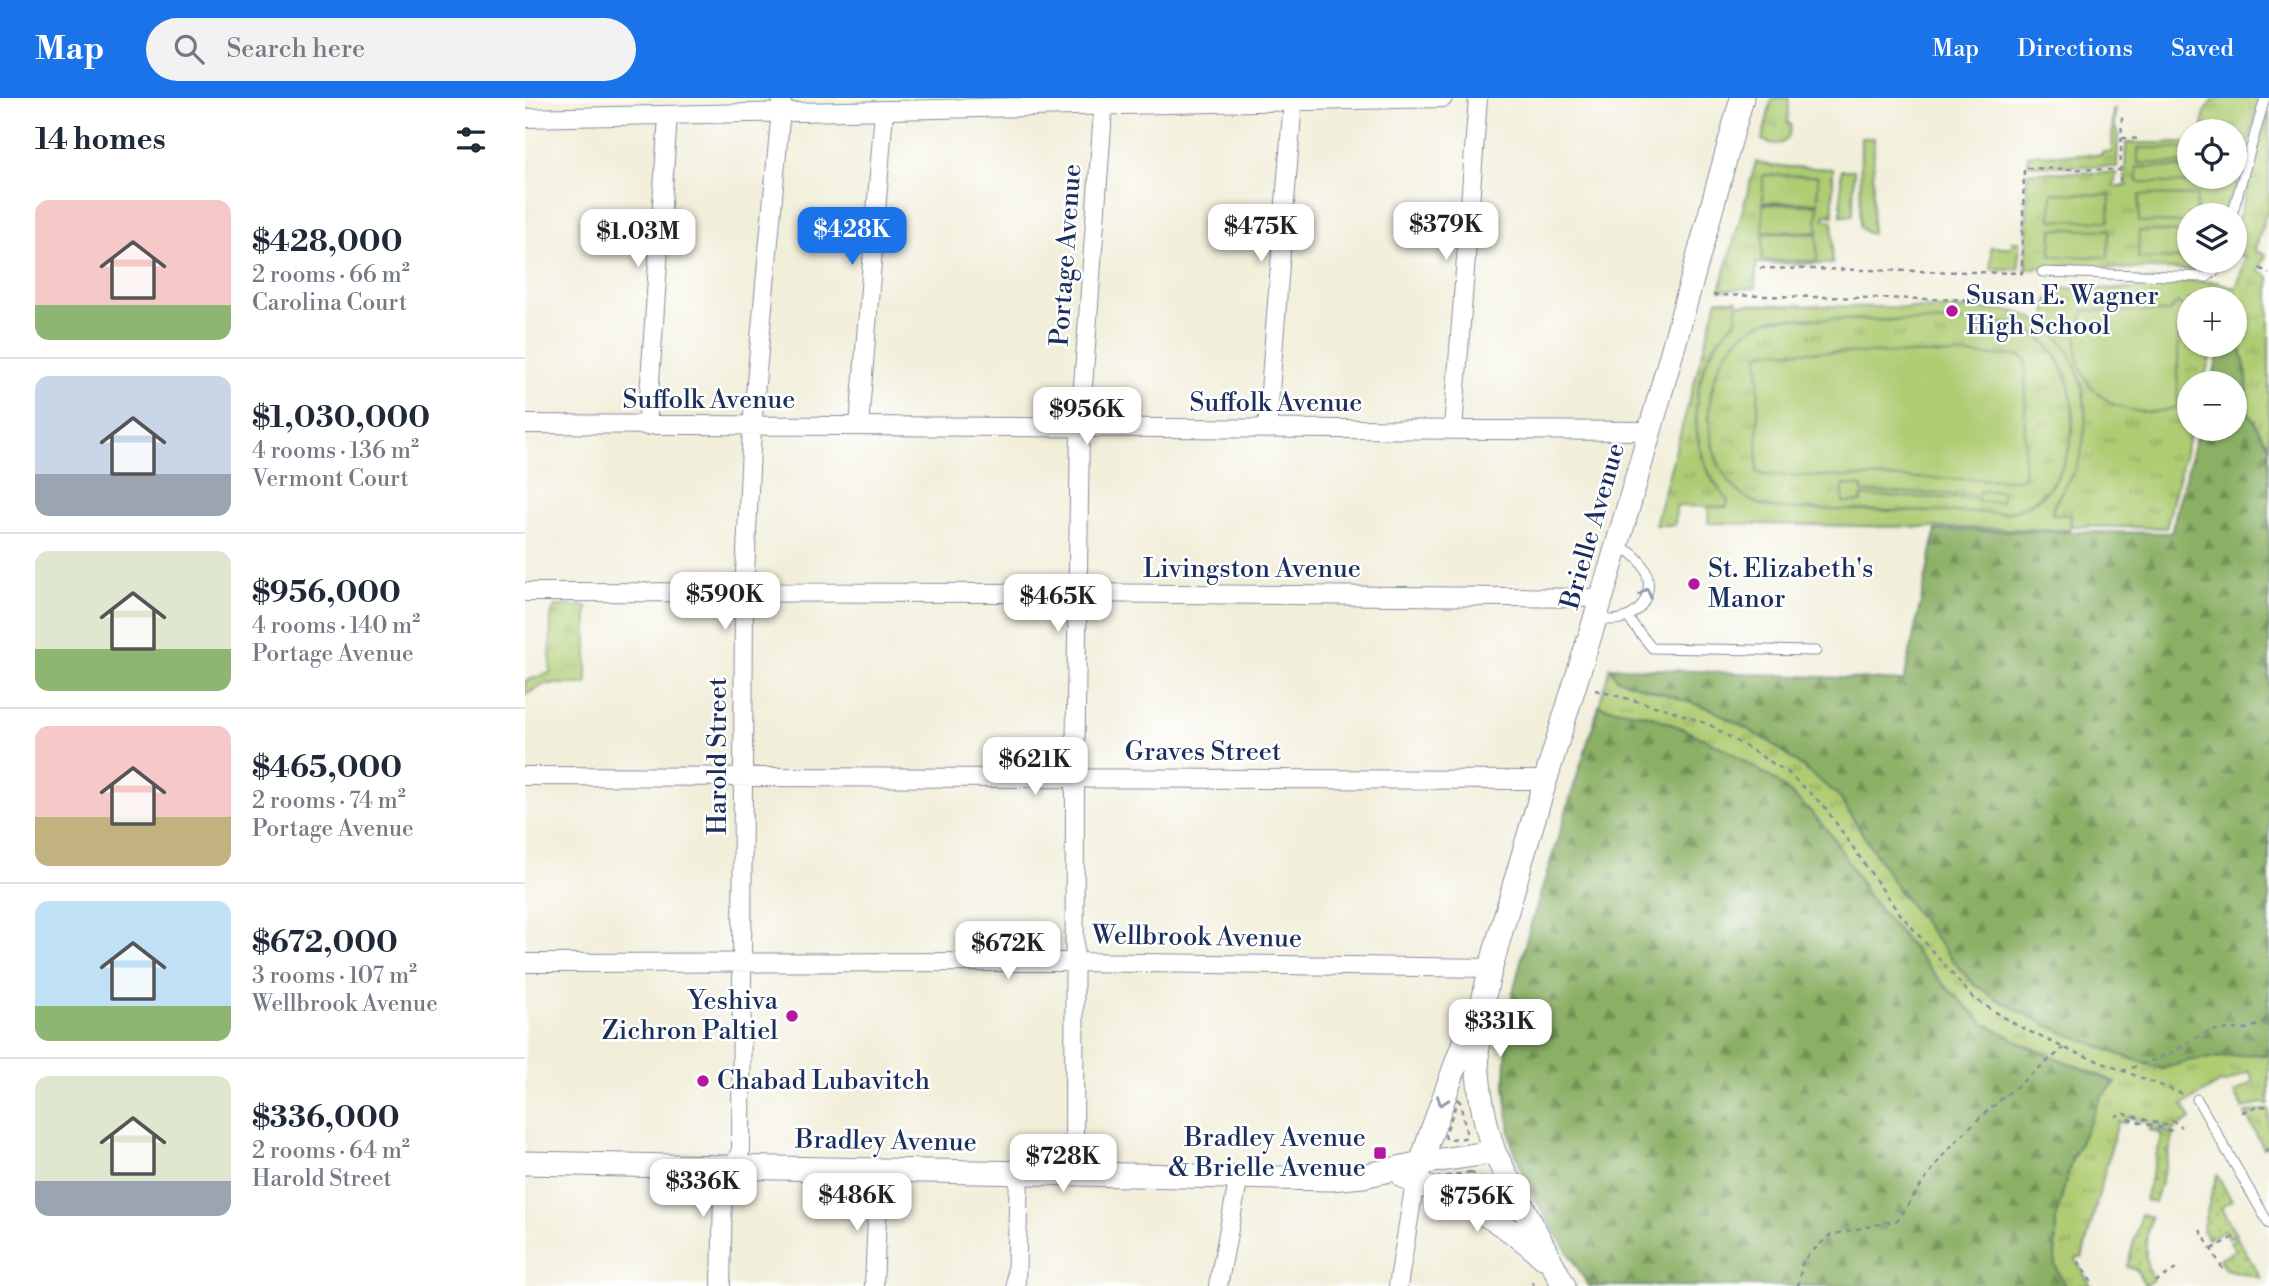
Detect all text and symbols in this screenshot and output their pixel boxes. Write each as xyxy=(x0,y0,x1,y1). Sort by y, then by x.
search box xyxy=(146,18,636,81)
text: Map xyxy=(35,29,104,70)
icon: search xyxy=(170,30,208,68)
text: Search here xyxy=(226,33,365,65)
text: Map xyxy=(1932,34,1979,64)
text: Directions xyxy=(2017,34,2133,64)
text: Saved xyxy=(2171,34,2234,64)
map controls xyxy=(2177,119,2247,441)
button: locate xyxy=(2177,119,2247,189)
text: 14 homes xyxy=(35,121,166,159)
icon: filters xyxy=(452,121,490,159)
street label: Portage Avenue xyxy=(1044,163,1088,347)
pin: $379K xyxy=(1397,202,1495,262)
button: layers xyxy=(2177,203,2247,273)
pin: $475K xyxy=(1212,204,1310,264)
pin: $428K xyxy=(803,208,901,267)
pin: $1.03M xyxy=(581,209,695,269)
text: $379K xyxy=(1409,211,1483,239)
text: $475K xyxy=(1224,213,1298,241)
text: $428K xyxy=(814,216,890,244)
text: $1.03M xyxy=(596,218,680,246)
text: $428,000 xyxy=(252,223,402,261)
icon: home xyxy=(91,228,175,312)
text: 2 rooms · 66 m² xyxy=(252,261,410,289)
place label: Susan E. Wagner High School xyxy=(1966,280,2159,342)
button: + xyxy=(2177,287,2247,357)
text: Carolina Court xyxy=(252,289,407,317)
marker: Susan E. Wagner High School xyxy=(1944,303,1960,319)
button: − xyxy=(2177,371,2247,441)
street label: Suffolk Avenue xyxy=(623,384,795,416)
street label: Suffolk Avenue xyxy=(1190,387,1362,419)
pin: $956K xyxy=(1038,388,1136,447)
text: $956K xyxy=(1049,396,1125,424)
text: $1,030,000 xyxy=(252,399,430,437)
icon: home xyxy=(91,404,175,488)
text: 4 rooms · 136 m² xyxy=(252,437,419,465)
street label: Brielle Avenue xyxy=(1554,439,1632,614)
text: Vermont Court xyxy=(252,465,409,493)
street label: Livingston Avenue xyxy=(1143,553,1361,585)
place label: St. Elizabeth's Manor xyxy=(1708,553,1873,615)
pin: $590K xyxy=(676,573,774,632)
text: $956,000 xyxy=(252,574,401,612)
pin: $465K xyxy=(1009,574,1107,634)
marker: St. Elizabeth's Manor xyxy=(1686,576,1702,592)
icon: home xyxy=(91,579,175,663)
text: $590K xyxy=(686,581,764,609)
text: $465K xyxy=(1020,583,1096,611)
one-way arrow xyxy=(1637,588,1652,600)
text: 4 rooms · 140 m² xyxy=(252,612,420,640)
text: Portage Avenue xyxy=(252,640,414,668)
street label: Harold Street xyxy=(702,677,734,835)
street label: Graves Street xyxy=(1125,736,1281,768)
pin: $621K xyxy=(986,738,1084,797)
text: $621K xyxy=(999,746,1071,774)
text: $465,000 xyxy=(252,749,402,787)
icon: home xyxy=(91,754,175,838)
text: 2 rooms · 74 m² xyxy=(252,787,406,815)
text: Portage Avenue xyxy=(252,815,414,843)
street label: Wellbrook Avenue xyxy=(1091,919,1302,955)
pin: $672K xyxy=(959,922,1057,981)
text: $672,000 xyxy=(252,924,398,962)
icon: home xyxy=(91,929,175,1013)
text: $672K xyxy=(971,930,1045,958)
text: 3 rooms · 107 m² xyxy=(252,962,417,990)
place label: Yeshiva Zichron Paltiel xyxy=(602,985,779,1047)
text: Wellbrook Avenue xyxy=(252,990,438,1018)
pin: $331K xyxy=(1451,1000,1549,1059)
marker: Yeshiva Zichron Paltiel xyxy=(784,1008,800,1024)
text: $331K xyxy=(1465,1008,1535,1036)
place label: Chabad Lubavitch xyxy=(717,1065,930,1097)
marker: Chabad Lubavitch xyxy=(695,1073,711,1089)
one-way arrow xyxy=(1437,1094,1451,1106)
text: $336,000 xyxy=(252,1099,400,1137)
icon: home xyxy=(91,1104,175,1188)
place label: Bradley Avenue & Brielle Avenue xyxy=(1169,1122,1366,1184)
street label: Bradley Avenue xyxy=(794,1123,977,1159)
pin: $728K xyxy=(1014,1134,1112,1194)
text: 2 rooms · 64 m² xyxy=(252,1137,410,1165)
text: $728K xyxy=(1026,1143,1100,1171)
marker: Bradley Avenue & Brielle Avenue xyxy=(1372,1145,1388,1161)
pin: $336K xyxy=(654,1160,752,1219)
text: Harold Street xyxy=(252,1165,392,1193)
text: $336K xyxy=(666,1168,740,1196)
pin: $486K xyxy=(808,1174,906,1233)
pin: $756K xyxy=(1428,1174,1526,1234)
text: $486K xyxy=(819,1182,895,1210)
text: $756K xyxy=(1440,1183,1514,1211)

